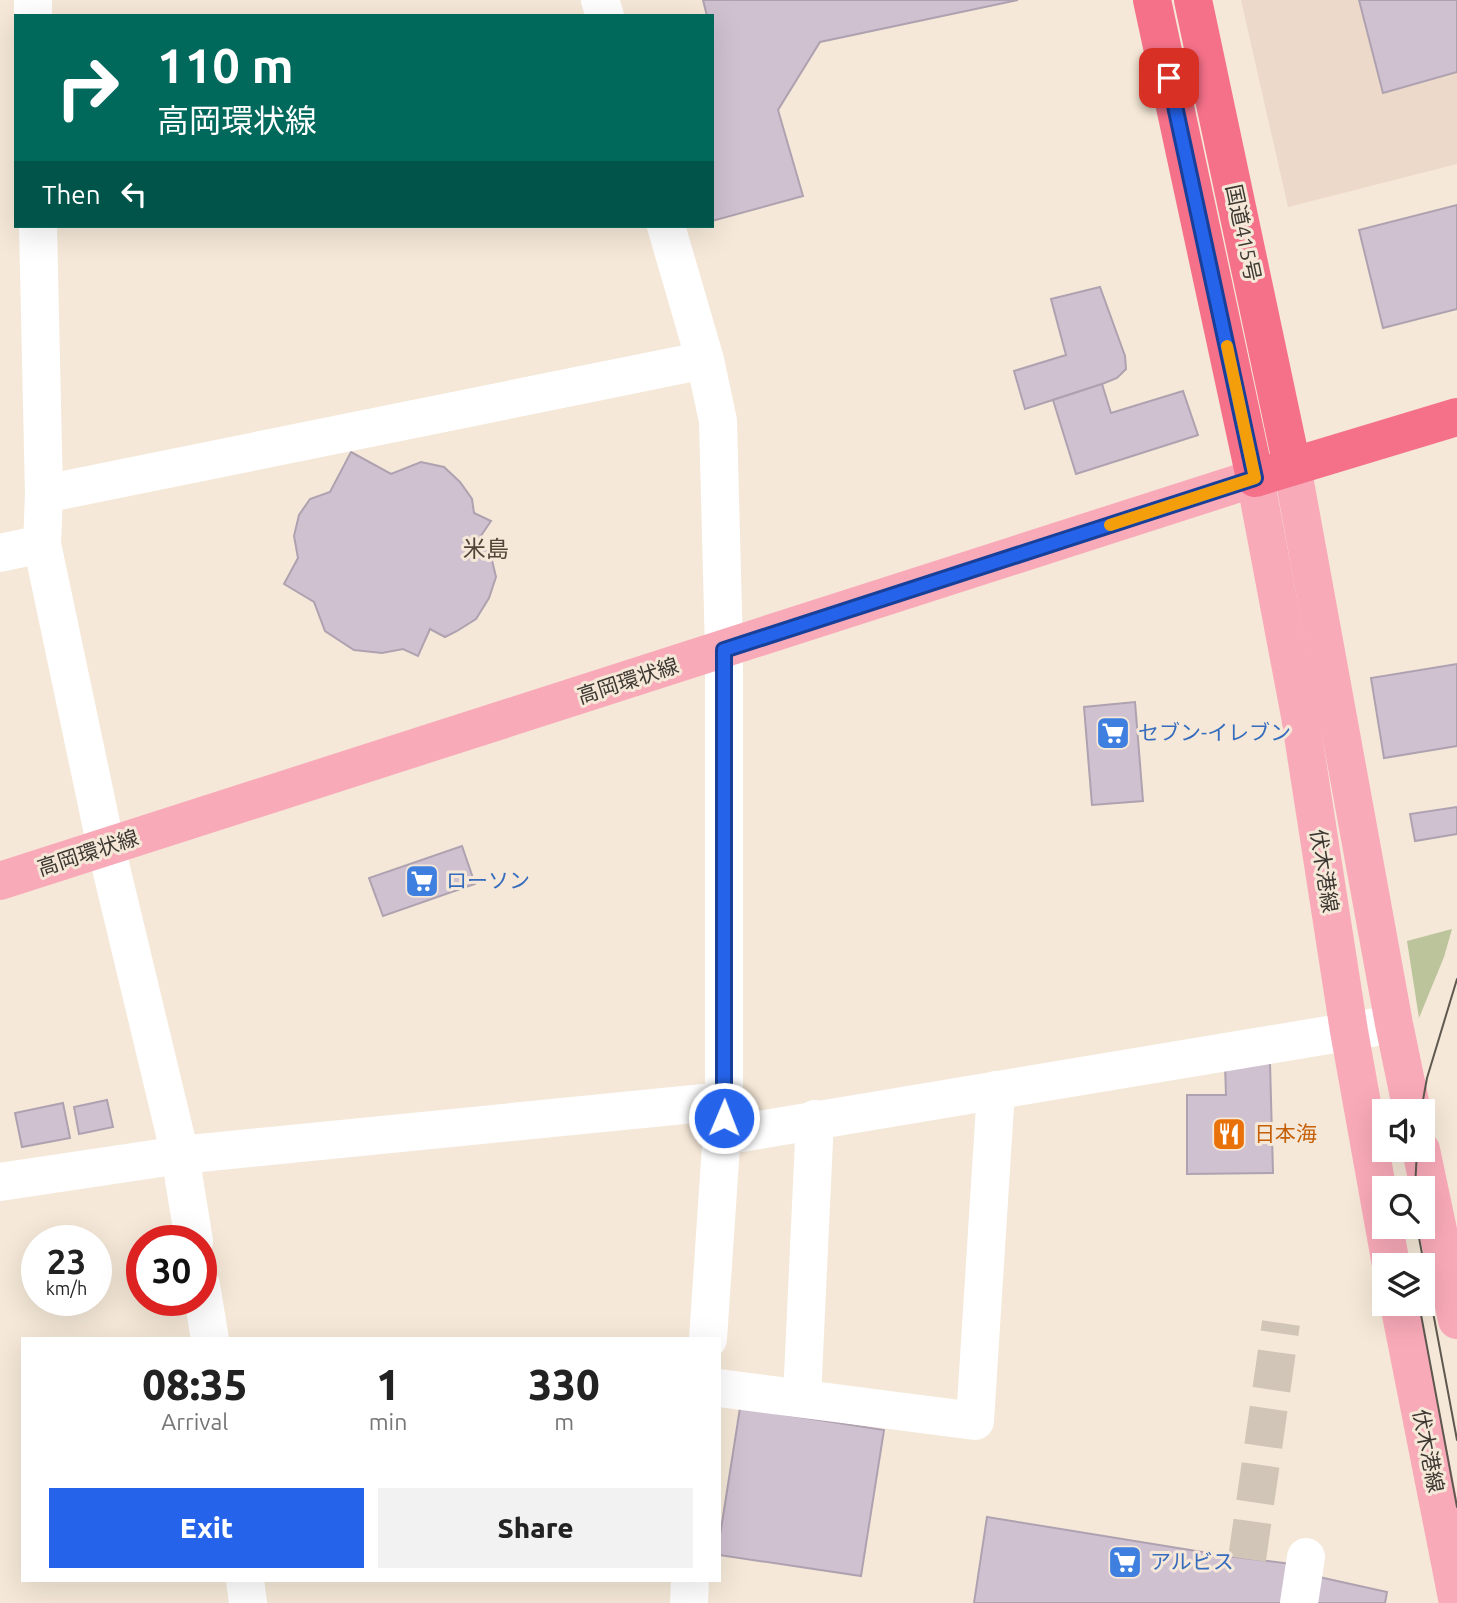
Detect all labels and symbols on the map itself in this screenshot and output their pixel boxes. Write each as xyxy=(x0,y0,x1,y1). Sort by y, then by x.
pin xyxy=(1139,48,1199,108)
street label: 国道415号 xyxy=(1222,182,1266,283)
district label: 米島 xyxy=(463,536,509,561)
street label: 高岡環状線 xyxy=(574,652,681,708)
supermarket icon: セブン-イレブン xyxy=(1094,714,1132,752)
place label: セブン-イレブン xyxy=(1138,720,1291,744)
street label: 高岡環状線 xyxy=(34,824,141,880)
street label: 伏木港線 xyxy=(1307,827,1343,914)
supermarket icon: ローソン xyxy=(403,862,441,900)
place label: ローソン xyxy=(446,868,530,892)
position arrow xyxy=(687,1081,761,1155)
restaurant icon: 日本海 xyxy=(1210,1115,1248,1153)
place label: 日本海 xyxy=(1254,1121,1317,1145)
speed limit sign: 30 xyxy=(126,1225,217,1316)
street label: 伏木港線 xyxy=(1409,1407,1449,1494)
supermarket icon: アルビス xyxy=(1106,1543,1144,1581)
place label: アルビス xyxy=(1150,1549,1234,1573)

